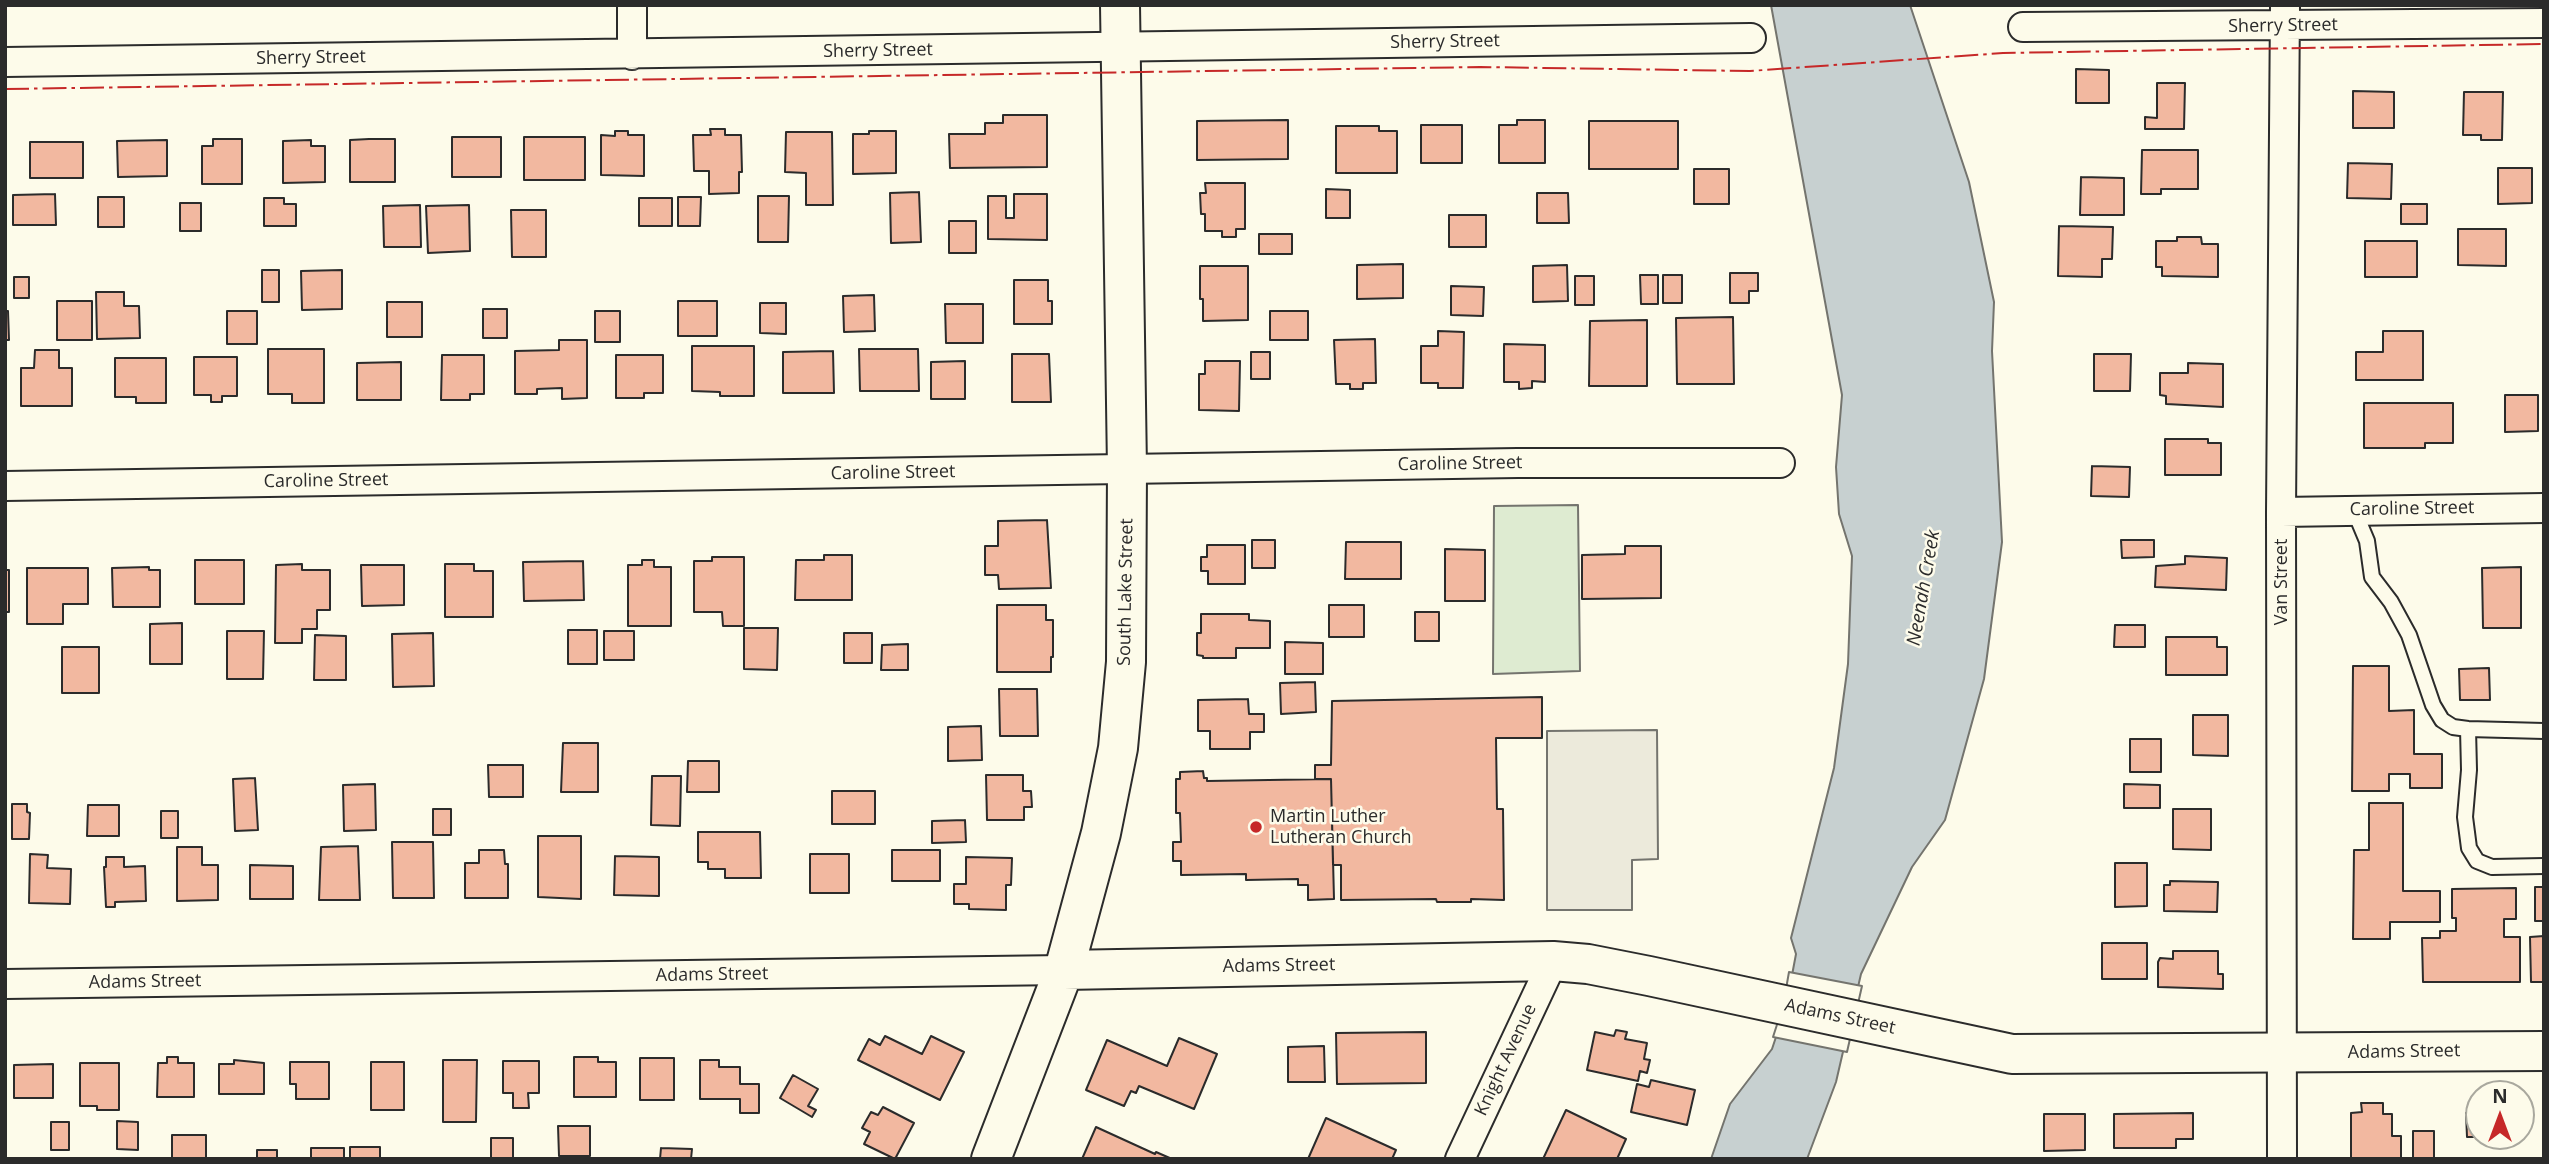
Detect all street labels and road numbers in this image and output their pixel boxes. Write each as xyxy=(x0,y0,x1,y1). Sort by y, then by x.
street label: Sherry Street xyxy=(2228,14,2338,38)
street label: Sherry Street xyxy=(1390,30,1500,54)
street label: Sherry Street xyxy=(823,39,933,63)
street label: Sherry Street xyxy=(256,46,366,70)
street label: Caroline Street xyxy=(1397,452,1523,476)
street label: Caroline Street xyxy=(830,461,956,485)
street label: Caroline Street xyxy=(263,469,389,493)
street label: Caroline Street xyxy=(2349,497,2475,521)
street label: South Lake Street xyxy=(1114,518,1138,666)
street label: Van Street xyxy=(2271,539,2293,625)
street label: Adams Street xyxy=(1223,954,1335,978)
street label: Adams Street xyxy=(656,963,768,987)
street label: Adams Street xyxy=(89,970,201,994)
street label: Adams Street xyxy=(1783,995,1897,1039)
street label: Knight Avenue xyxy=(1471,1001,1541,1119)
street label: Adams Street xyxy=(2348,1040,2460,1064)

